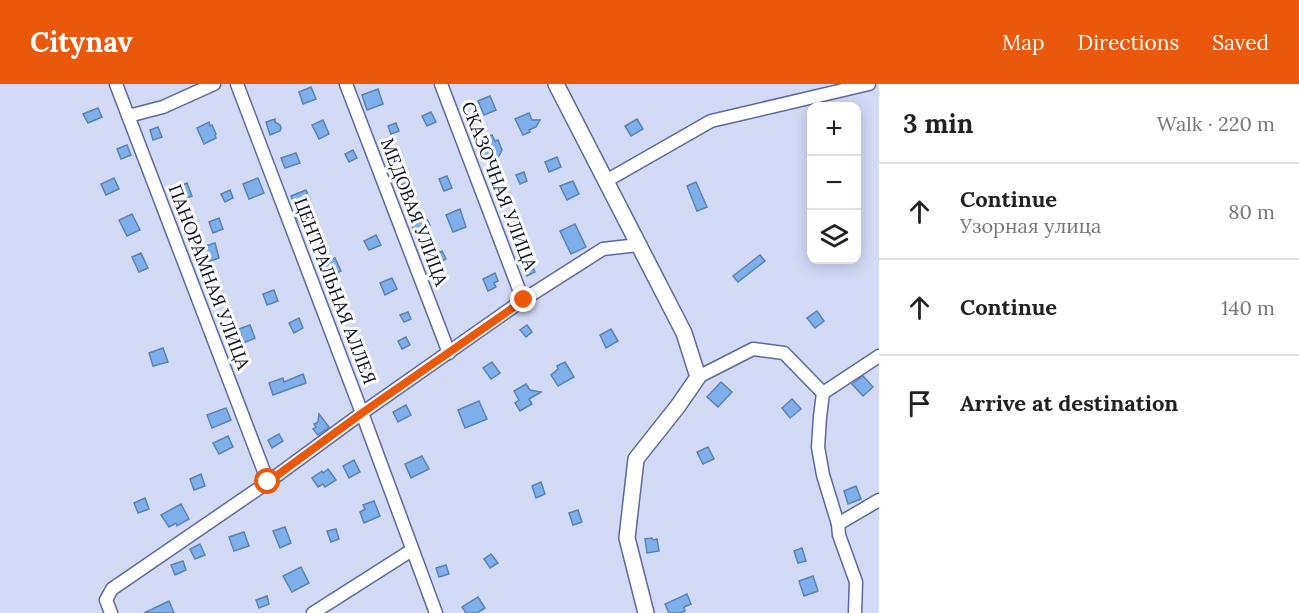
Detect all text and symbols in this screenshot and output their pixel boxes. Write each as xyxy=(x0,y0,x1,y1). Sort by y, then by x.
text: Citynav xyxy=(30,24,133,60)
text: Map xyxy=(1002,29,1045,56)
text: Directions xyxy=(1078,29,1179,56)
text: Saved xyxy=(1212,29,1269,56)
street label: СКАЗОЧНАЯ УЛИЦА xyxy=(457,98,543,274)
map controls xyxy=(807,102,861,264)
button: + xyxy=(807,102,861,156)
text: 3 min xyxy=(903,107,973,140)
text: Walk · 220 m xyxy=(1157,111,1275,136)
street label: МЕДОВАЯ УЛИЦА xyxy=(376,135,453,290)
button: − xyxy=(807,156,861,210)
street label: ПАНОРАМНАЯ УЛИЦА xyxy=(164,181,256,373)
text: Continue xyxy=(960,185,1057,213)
street label: ЦЕНТРАЛЬНАЯ АЛЛЕЯ xyxy=(289,194,382,387)
icon: ahead xyxy=(903,195,936,228)
text: 80 m xyxy=(1228,199,1275,224)
button: layers xyxy=(807,210,861,264)
text: Узорная улица xyxy=(960,213,1101,238)
route end xyxy=(510,286,536,312)
icon: ahead xyxy=(903,291,936,324)
text: Continue xyxy=(960,293,1057,321)
text: 140 m xyxy=(1221,295,1275,320)
icon: arrive xyxy=(903,387,936,420)
text: Arrive at destination xyxy=(960,389,1178,417)
route start xyxy=(254,468,280,494)

